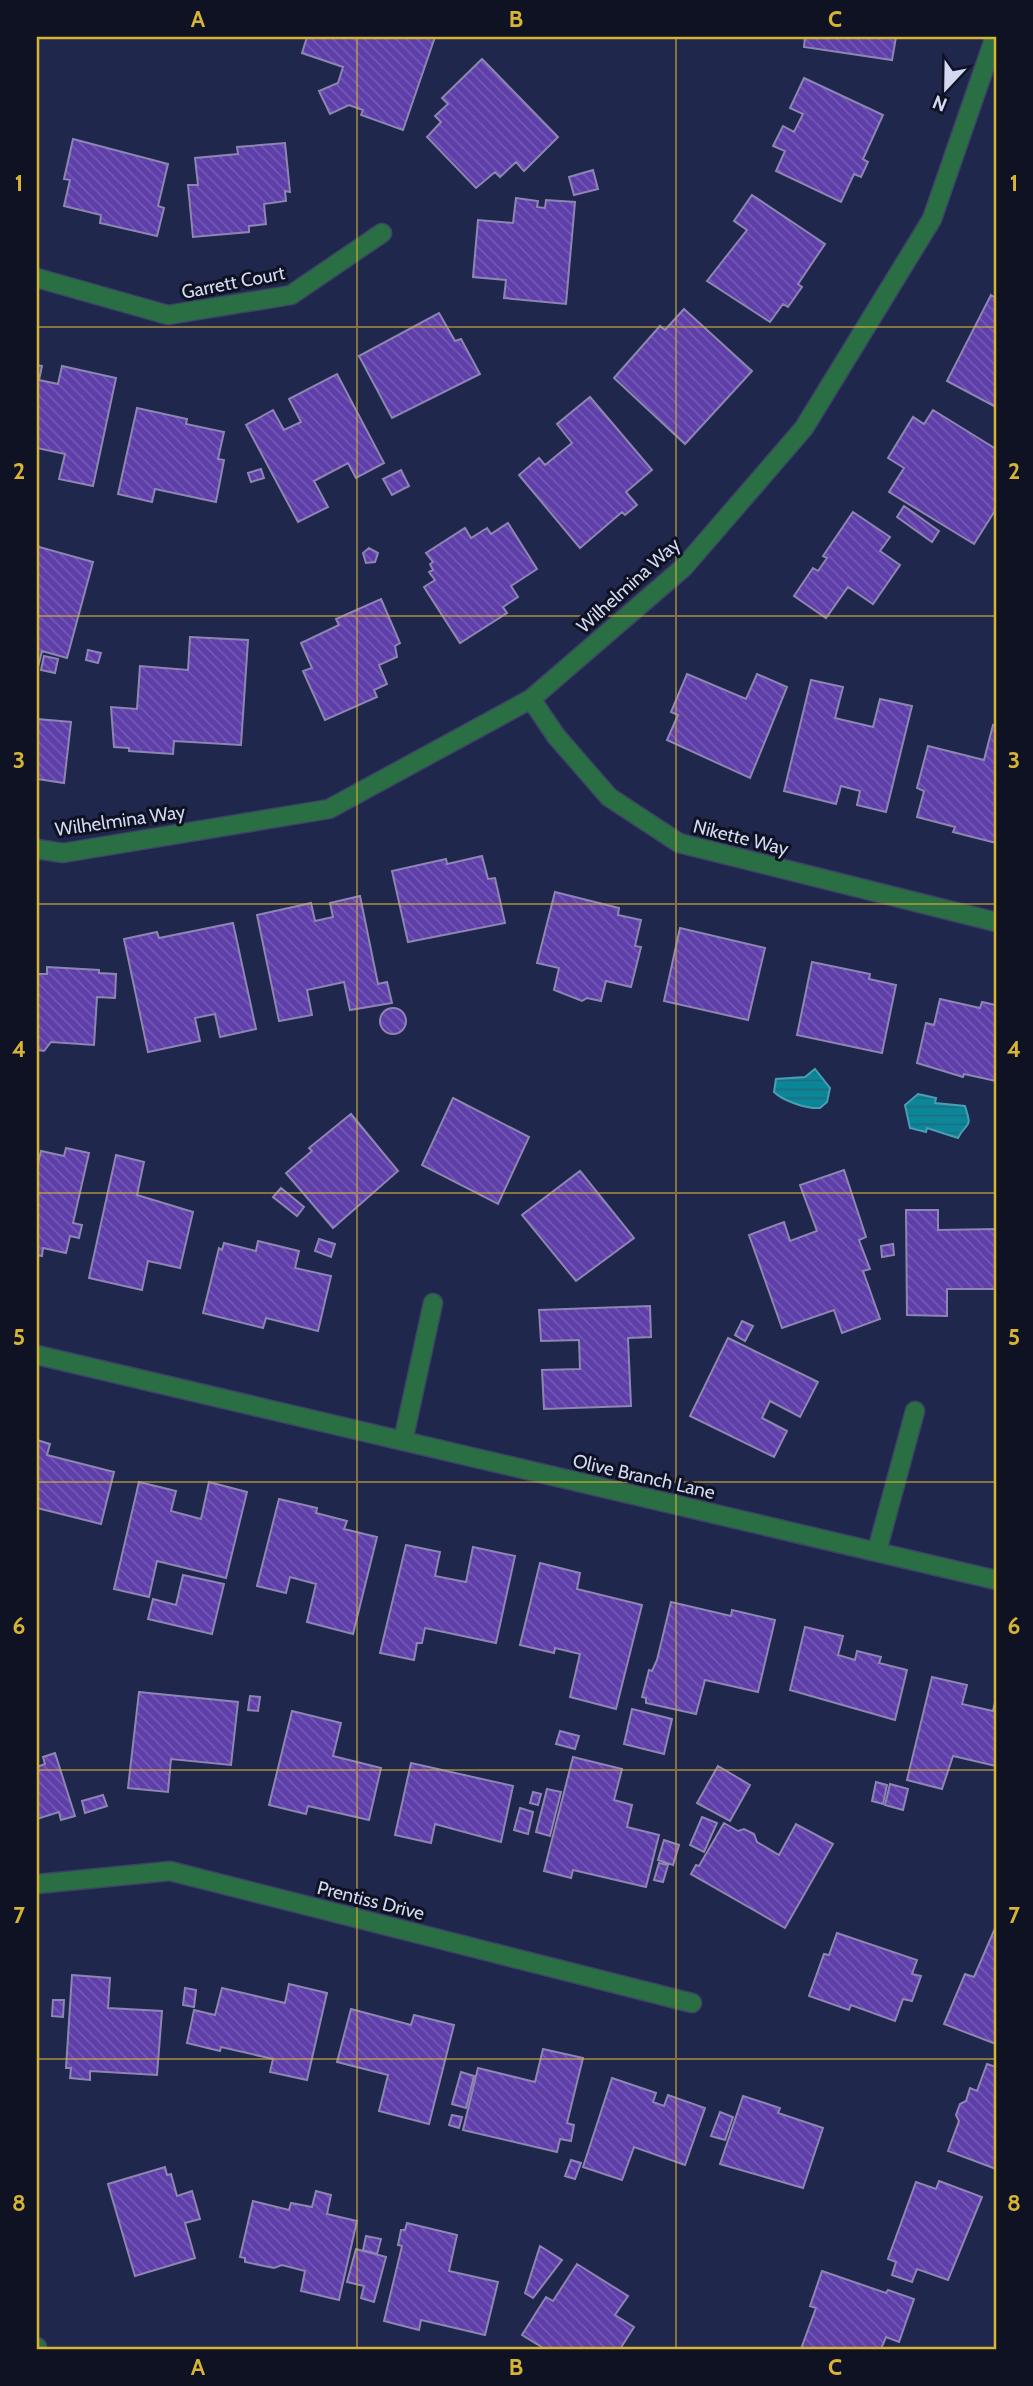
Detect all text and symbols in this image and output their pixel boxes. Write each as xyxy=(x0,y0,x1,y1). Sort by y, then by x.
text: A xyxy=(191,5,206,33)
text: B xyxy=(509,5,523,33)
text: C xyxy=(828,5,842,33)
north arrow xyxy=(911,52,981,122)
text: N xyxy=(929,90,950,116)
text: 1 xyxy=(15,169,23,197)
text: 1 xyxy=(1010,169,1018,197)
street label: Garrett Court xyxy=(180,261,287,304)
text: 2 xyxy=(13,457,25,485)
text: 2 xyxy=(1008,457,1020,485)
street label: Wilhelmina Way xyxy=(572,533,685,638)
text: 3 xyxy=(13,746,25,774)
text: 3 xyxy=(1008,746,1020,774)
street label: Wilhelmina Way xyxy=(54,800,187,841)
street label: Nikette Way xyxy=(691,815,791,861)
text: 4 xyxy=(12,1035,26,1063)
text: 4 xyxy=(1007,1035,1021,1063)
text: 5 xyxy=(13,1323,25,1351)
text: 5 xyxy=(1008,1323,1020,1351)
street label: Olive Branch Lane xyxy=(571,1449,717,1504)
text: 6 xyxy=(13,1612,25,1640)
text: 6 xyxy=(1008,1612,1020,1640)
street label: Prentiss Drive xyxy=(315,1876,427,1925)
text: 7 xyxy=(13,1901,25,1929)
text: 7 xyxy=(1008,1901,1020,1929)
text: 8 xyxy=(12,2189,26,2217)
text: 8 xyxy=(1007,2189,1021,2217)
text: A xyxy=(191,2353,206,2381)
text: B xyxy=(509,2353,523,2381)
text: C xyxy=(828,2353,842,2381)

